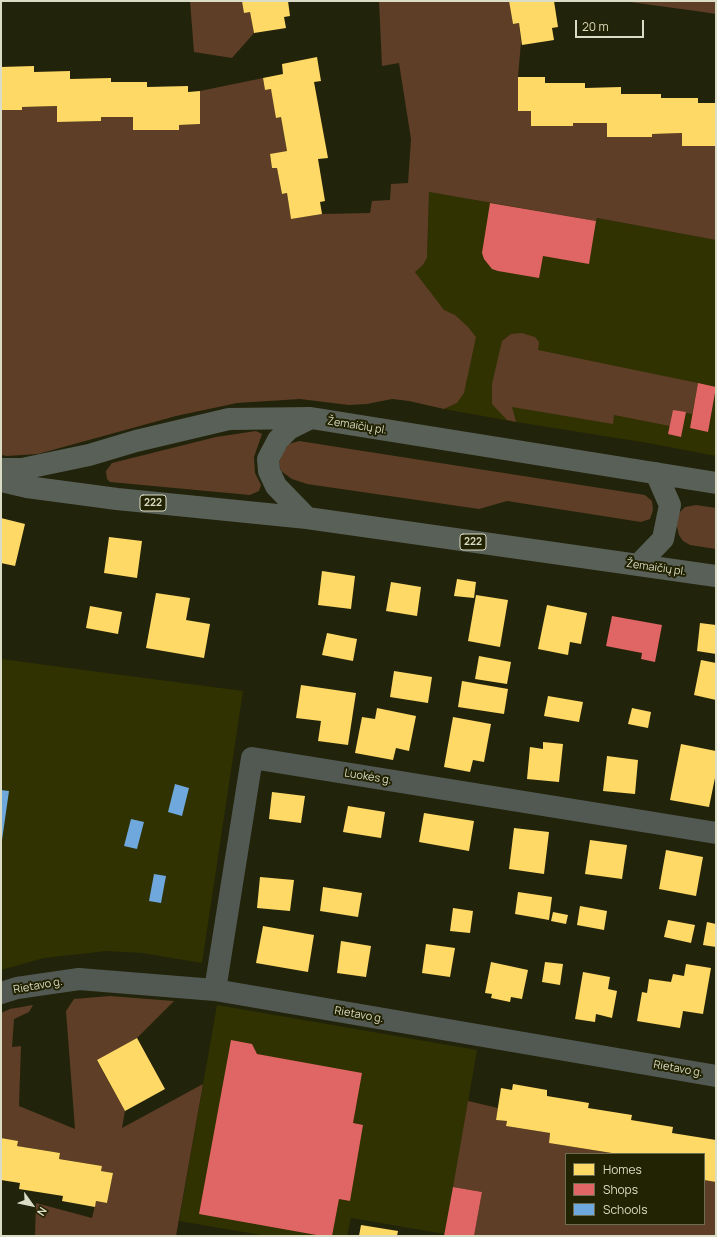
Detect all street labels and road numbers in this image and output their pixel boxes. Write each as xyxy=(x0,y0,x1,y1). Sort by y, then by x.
street label: Žemaičių pl. xyxy=(326,415,388,437)
road number: 222 xyxy=(140,495,166,511)
road number: 222 xyxy=(460,534,486,550)
street label: Žemaičių pl. xyxy=(625,557,687,579)
street label: Luokės g. xyxy=(343,767,393,787)
street label: Rietavo g. xyxy=(12,975,64,997)
street label: Rietavo g. xyxy=(333,1004,385,1026)
street label: Rietavo g. xyxy=(652,1058,704,1080)

